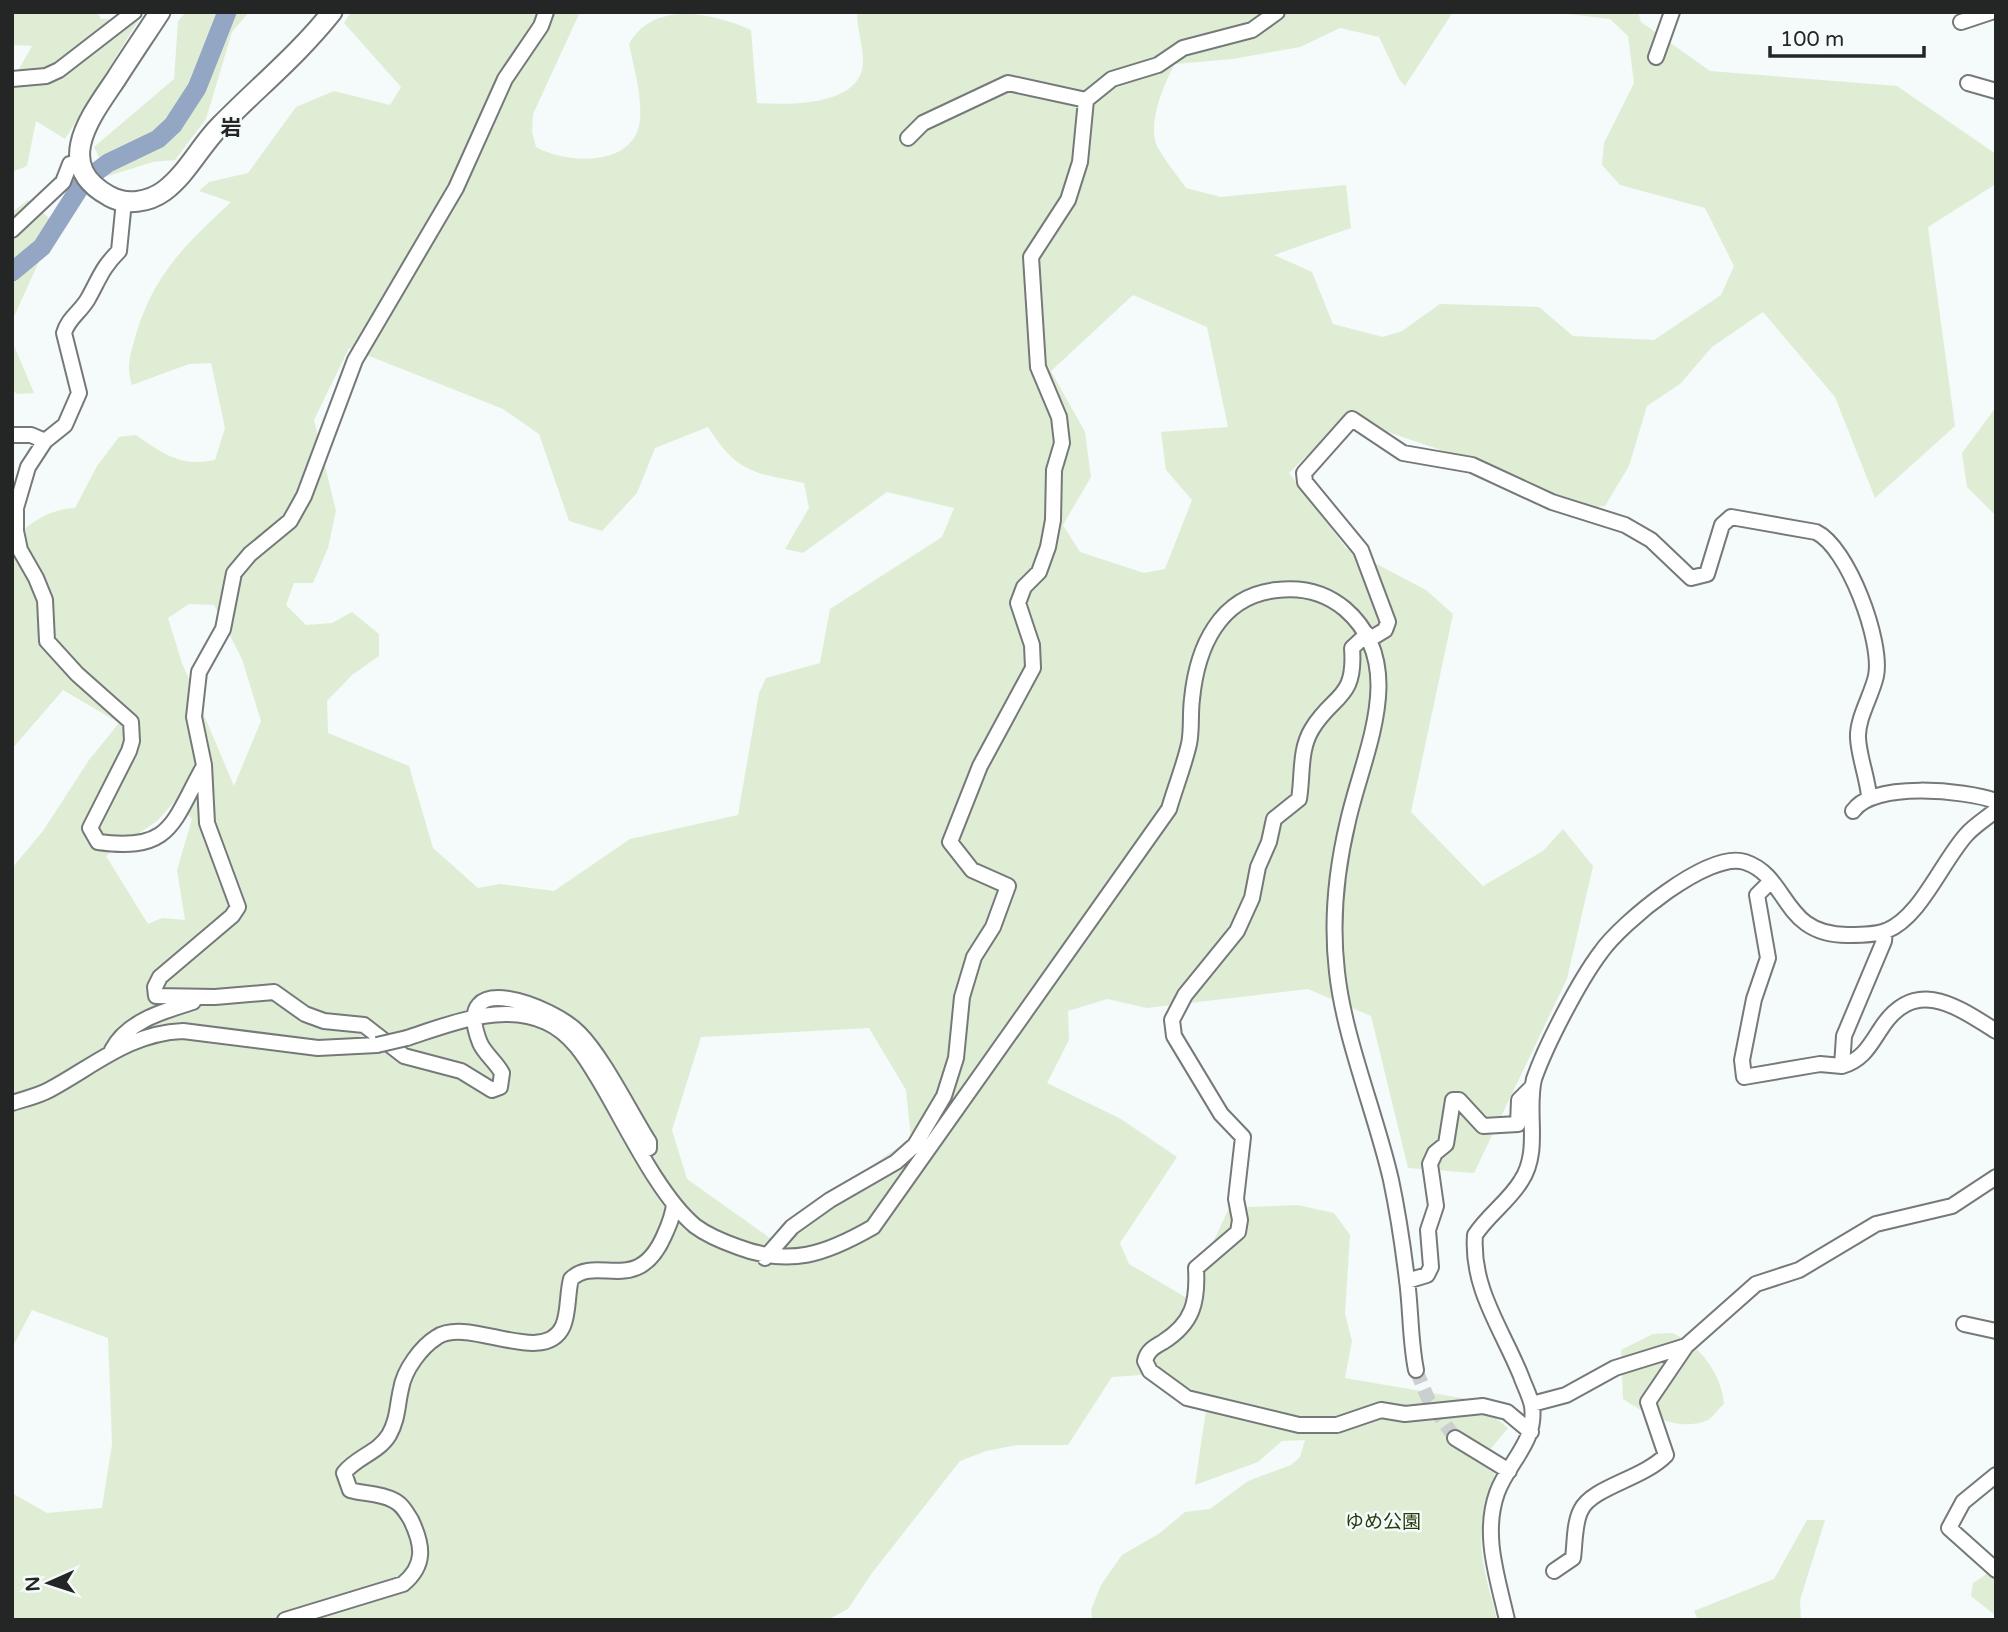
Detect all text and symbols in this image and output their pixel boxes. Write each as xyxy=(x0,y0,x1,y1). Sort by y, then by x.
scale bar xyxy=(1770,14,1924,58)
text: 100 m xyxy=(1780,27,1844,52)
district label: 岩 xyxy=(221,116,242,141)
park label: ゆめ公園 xyxy=(1345,1511,1421,1533)
north arrow xyxy=(14,1548,84,1618)
text: N xyxy=(22,1576,44,1592)

